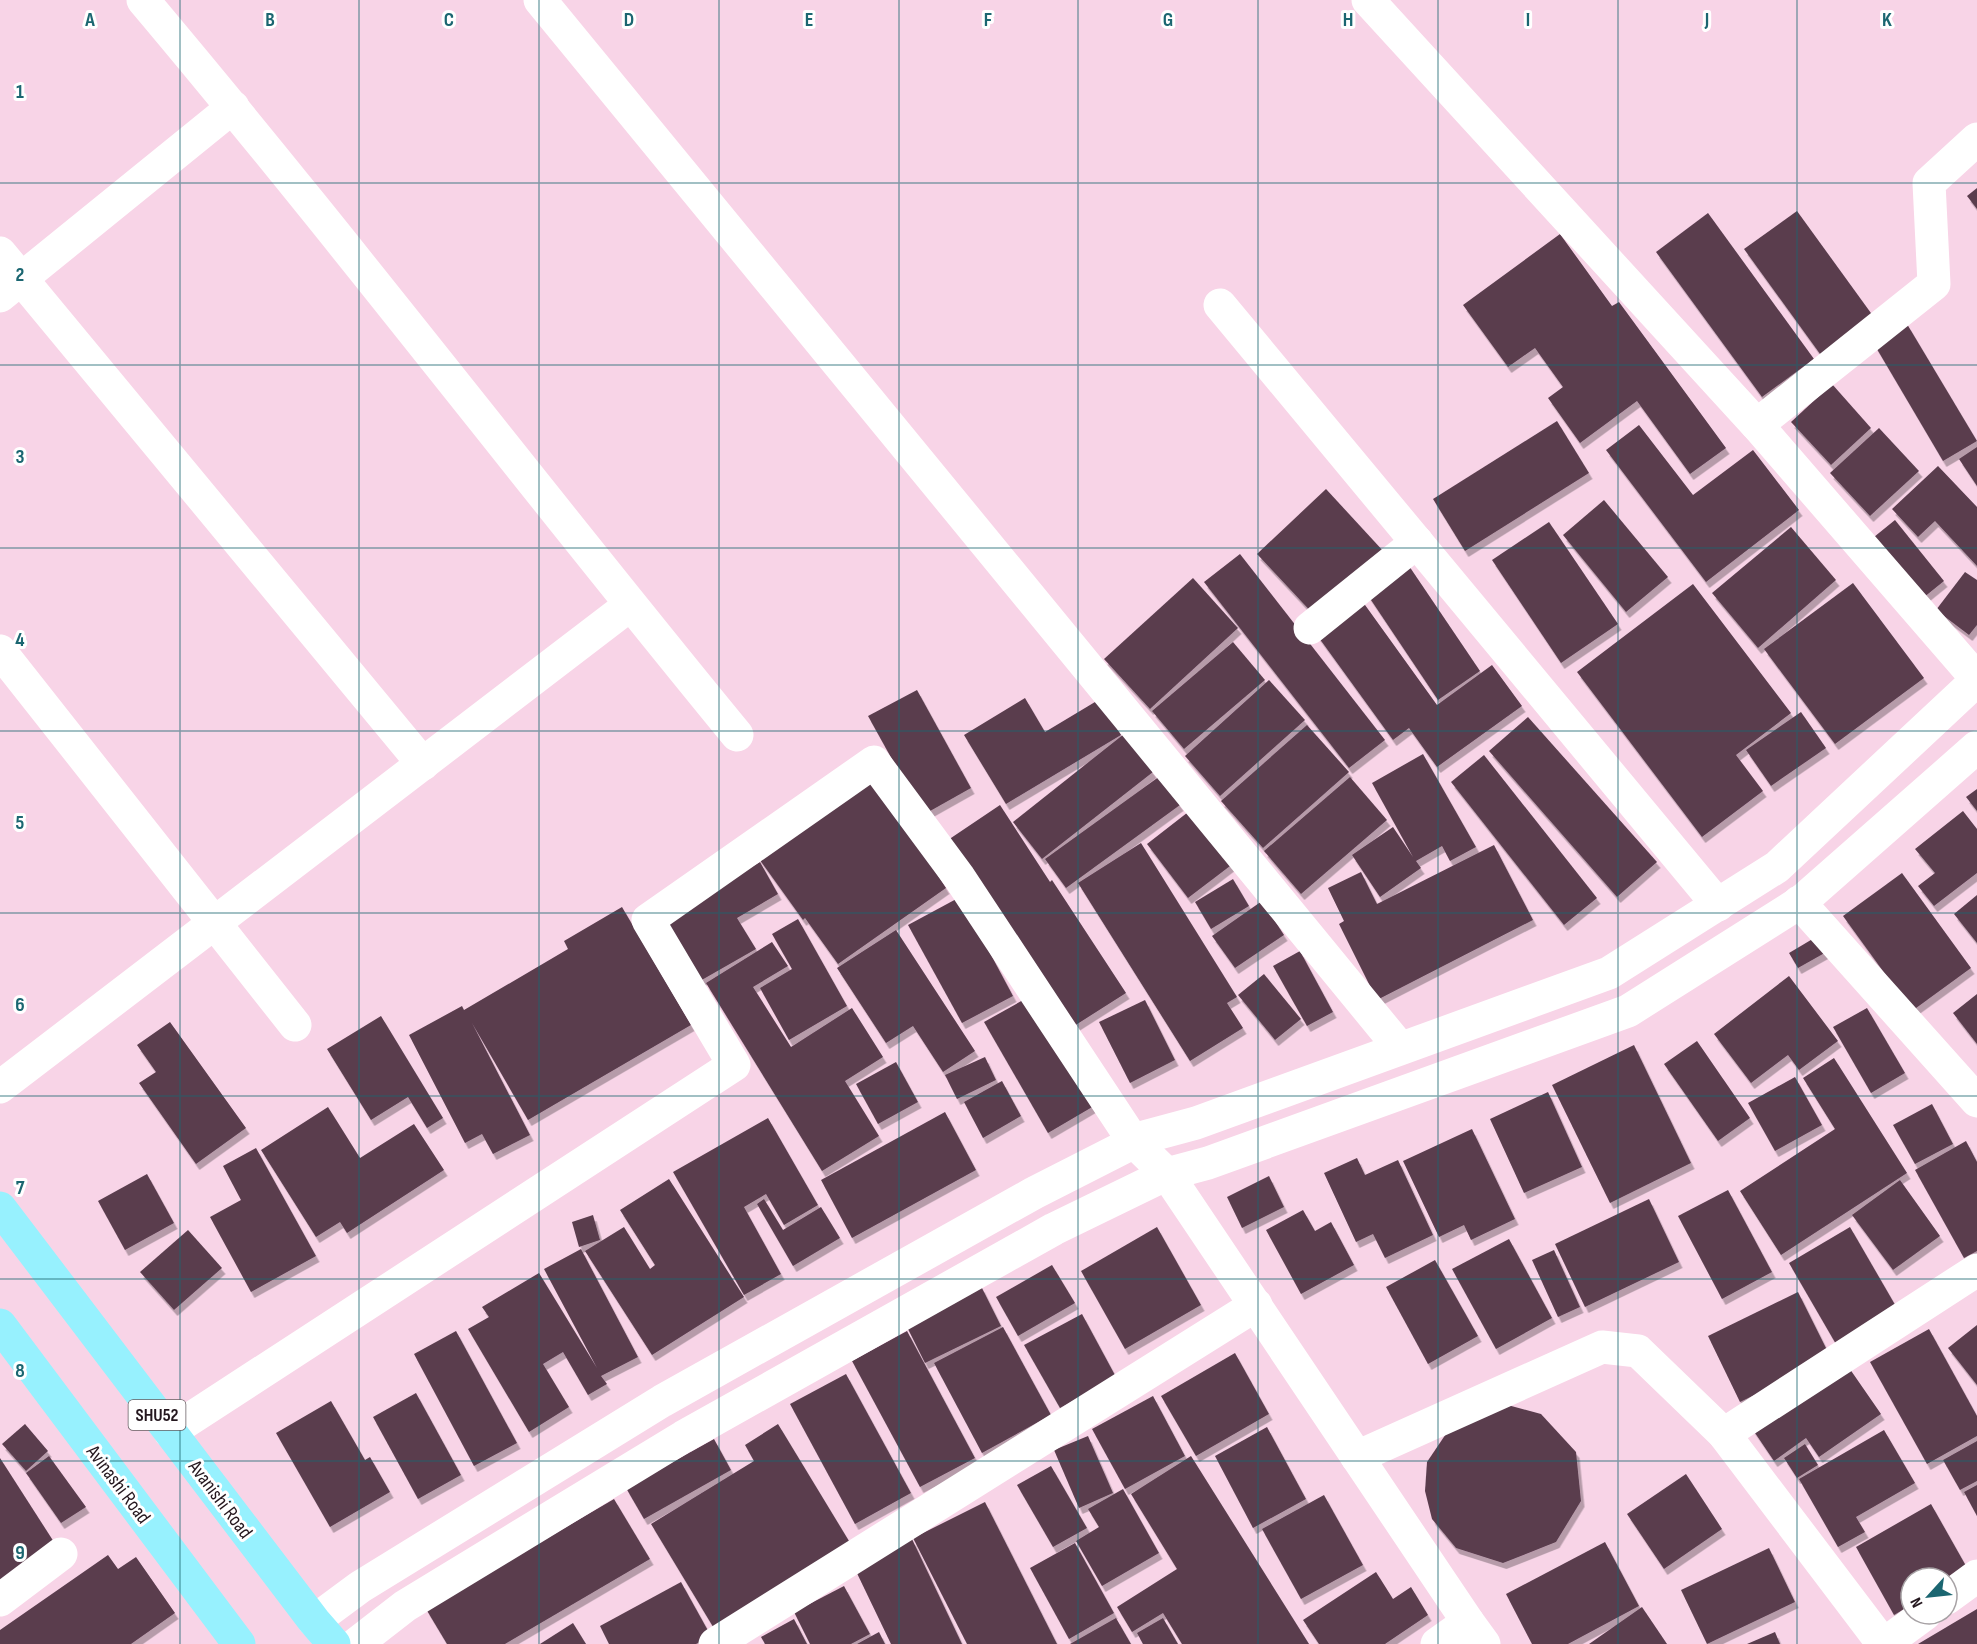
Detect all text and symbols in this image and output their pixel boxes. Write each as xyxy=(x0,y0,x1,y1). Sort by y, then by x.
text: A xyxy=(84,8,95,32)
text: B xyxy=(265,8,275,32)
text: C xyxy=(444,8,454,32)
text: D xyxy=(624,8,634,32)
text: E xyxy=(805,8,813,32)
text: F xyxy=(984,8,992,32)
text: G xyxy=(1163,8,1173,32)
text: H xyxy=(1343,8,1353,32)
text: I xyxy=(1526,8,1530,32)
text: J xyxy=(1704,8,1709,32)
text: K xyxy=(1882,8,1892,32)
text: 1 xyxy=(16,80,24,104)
text: 2 xyxy=(16,263,24,287)
text: 3 xyxy=(16,445,25,469)
text: 4 xyxy=(15,628,25,652)
text: 5 xyxy=(16,811,25,835)
text: 6 xyxy=(15,993,25,1017)
text: 7 xyxy=(16,1176,25,1200)
text: 8 xyxy=(15,1359,25,1383)
road number: SHU52 xyxy=(128,1400,186,1430)
street label: Avinashi Road xyxy=(80,1440,155,1529)
street label: Avanishi Road xyxy=(182,1455,257,1543)
text: 9 xyxy=(15,1541,25,1565)
north arrow xyxy=(1899,1566,1959,1626)
text: N xyxy=(1907,1594,1927,1610)

